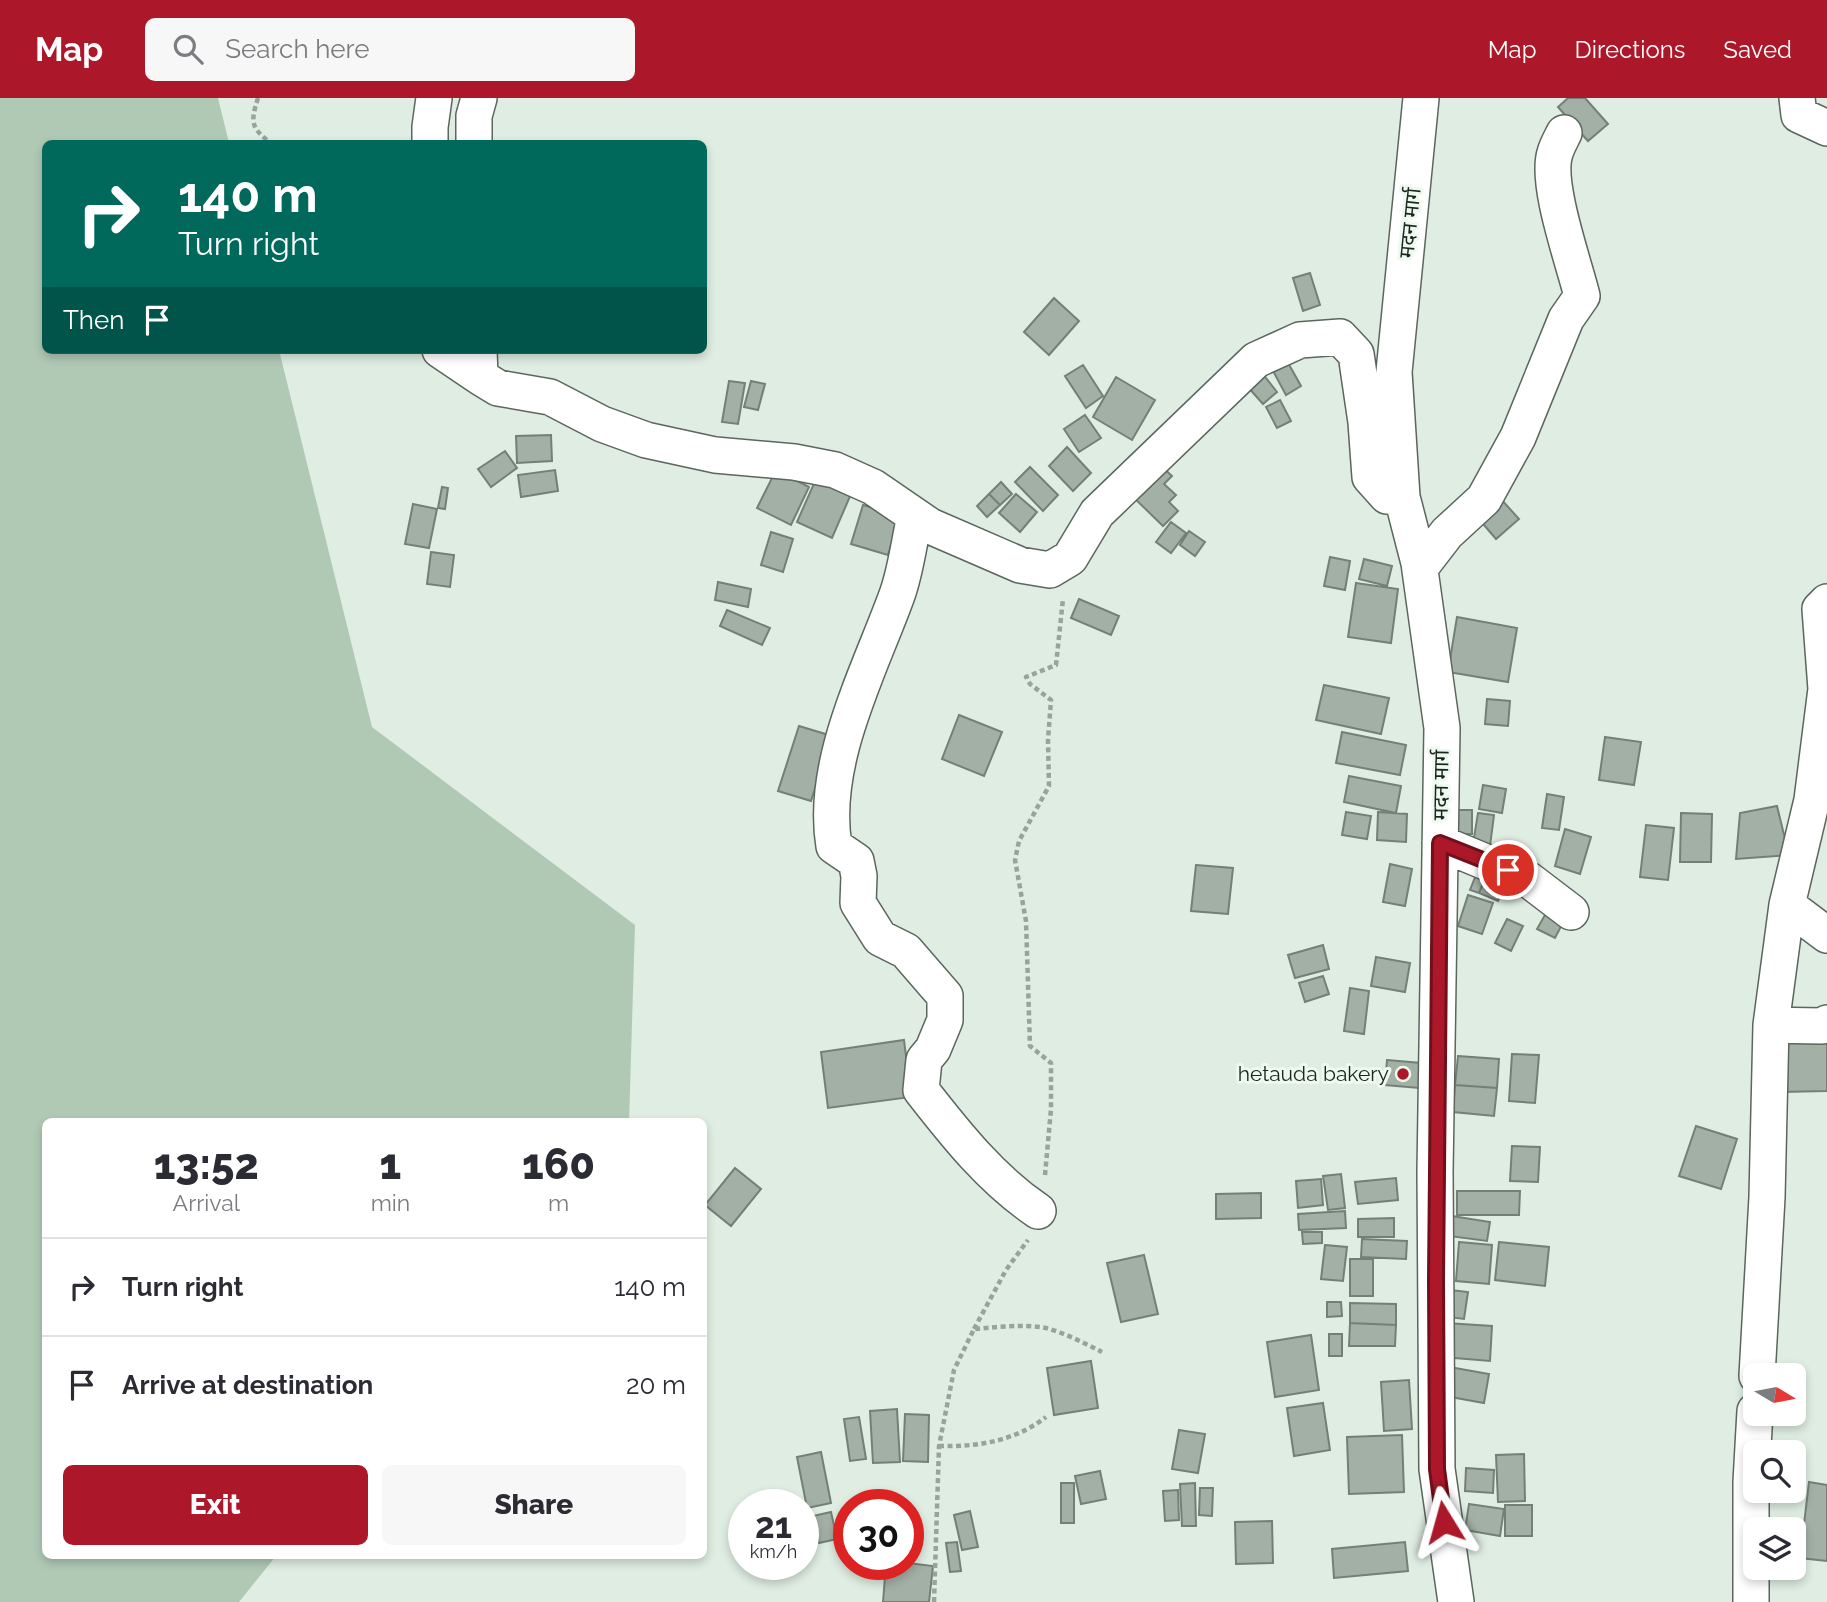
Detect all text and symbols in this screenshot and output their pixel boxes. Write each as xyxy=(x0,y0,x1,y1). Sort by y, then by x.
search box xyxy=(145,18,635,81)
text: Map xyxy=(35,30,103,69)
icon: search xyxy=(169,30,207,68)
text: Search here xyxy=(225,34,370,64)
text: Map xyxy=(1488,35,1537,64)
text: Directions xyxy=(1575,35,1685,64)
text: Saved xyxy=(1723,35,1792,64)
text: 140 m xyxy=(178,166,318,223)
icon: right xyxy=(63,168,154,259)
street label: मदन मार्ग xyxy=(1393,185,1426,259)
text: Turn right xyxy=(178,225,319,262)
icon: arrive xyxy=(138,301,176,339)
text: Then xyxy=(63,305,124,335)
street label: मदन मार्ग xyxy=(1427,748,1454,820)
pin xyxy=(1478,840,1538,900)
icon: arrive xyxy=(1489,851,1527,889)
place label: hetauda bakery xyxy=(1238,1061,1389,1086)
marker: hetauda bakery xyxy=(1395,1066,1411,1082)
text: 13:52 xyxy=(154,1140,259,1189)
text: 1 xyxy=(380,1140,401,1189)
text: 160 xyxy=(522,1140,595,1189)
text: Arrival xyxy=(173,1189,240,1216)
text: min xyxy=(371,1189,410,1216)
text: m xyxy=(548,1189,569,1216)
icon: right xyxy=(63,1268,101,1306)
text: Turn right xyxy=(122,1272,243,1302)
text: 140 m xyxy=(614,1272,686,1302)
north arrow xyxy=(1743,1363,1806,1426)
map controls xyxy=(1743,1363,1806,1580)
icon: arrive xyxy=(63,1366,101,1404)
text: Arrive at destination xyxy=(122,1370,373,1400)
text: 20 m xyxy=(626,1370,686,1400)
button: search xyxy=(1743,1440,1806,1503)
button: Exit xyxy=(63,1465,368,1545)
button: Share xyxy=(382,1465,686,1545)
position arrow xyxy=(1407,1485,1481,1559)
speed limit sign: 30 xyxy=(833,1489,924,1580)
text: 21 xyxy=(755,1505,792,1546)
button: layers xyxy=(1743,1517,1806,1580)
text: km/h xyxy=(750,1541,797,1562)

